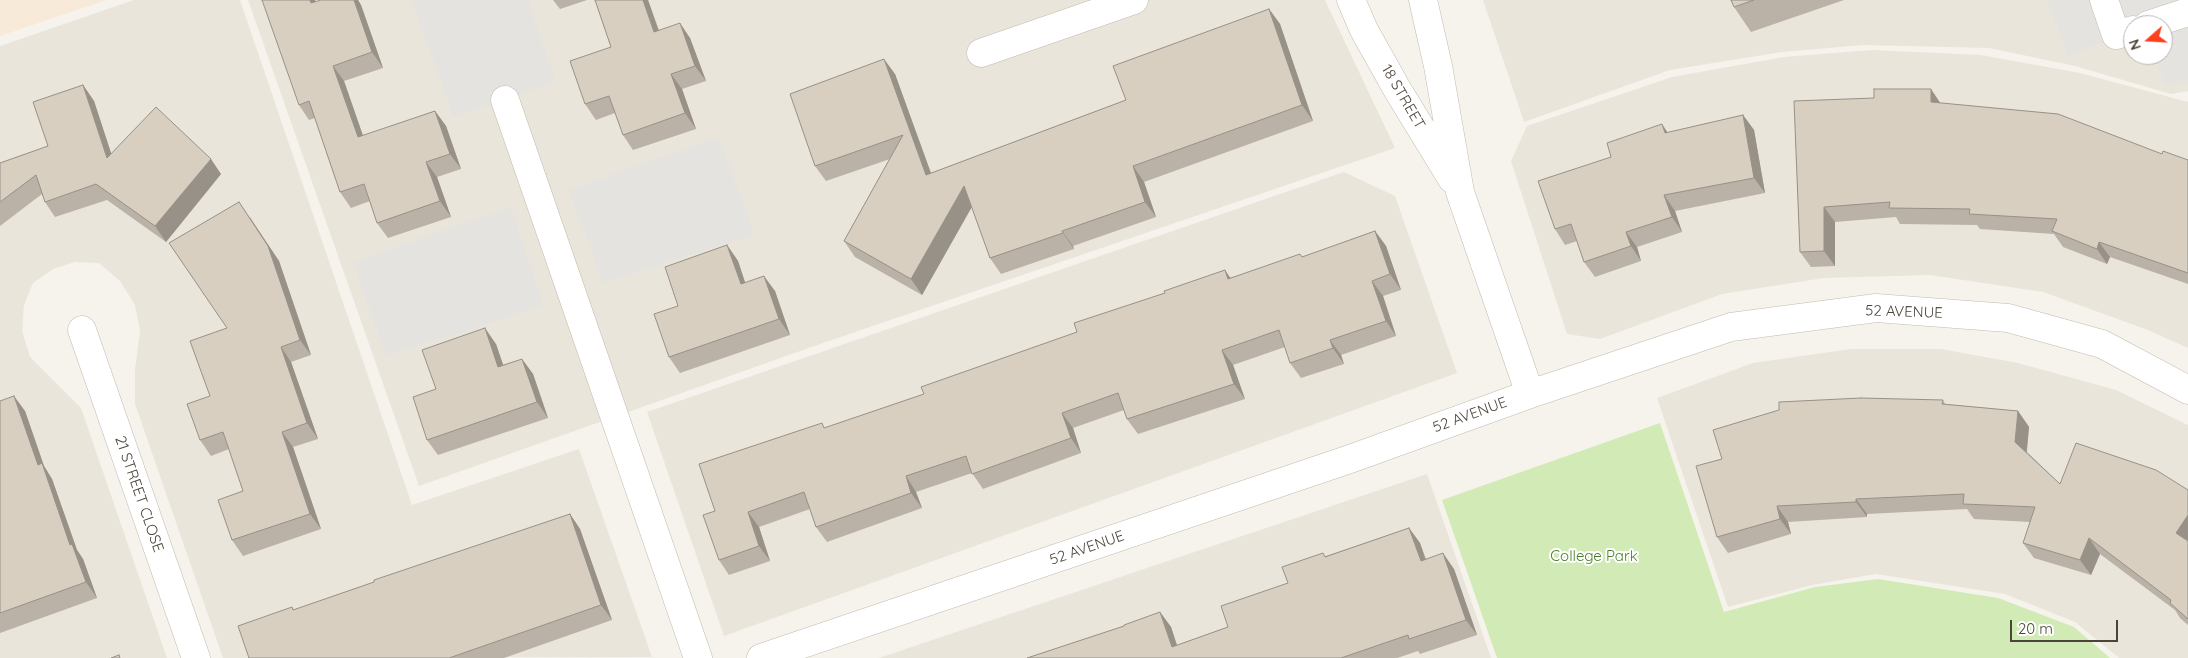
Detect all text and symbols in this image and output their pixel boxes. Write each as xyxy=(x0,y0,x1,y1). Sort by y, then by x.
north arrow xyxy=(2123,15,2173,65)
text: N xyxy=(2125,37,2145,52)
street label: 18 STREET xyxy=(1377,62,1429,132)
street label: 52 AVENUE xyxy=(1865,302,1943,322)
street label: 52 AVENUE xyxy=(1430,393,1510,437)
street label: 21 STREET CLOSE xyxy=(111,434,167,554)
street label: 52 AVENUE xyxy=(1047,527,1127,569)
park label: College Park xyxy=(1550,547,1638,565)
scale bar xyxy=(2013,610,2120,642)
text: 20 m xyxy=(2018,619,2053,638)

